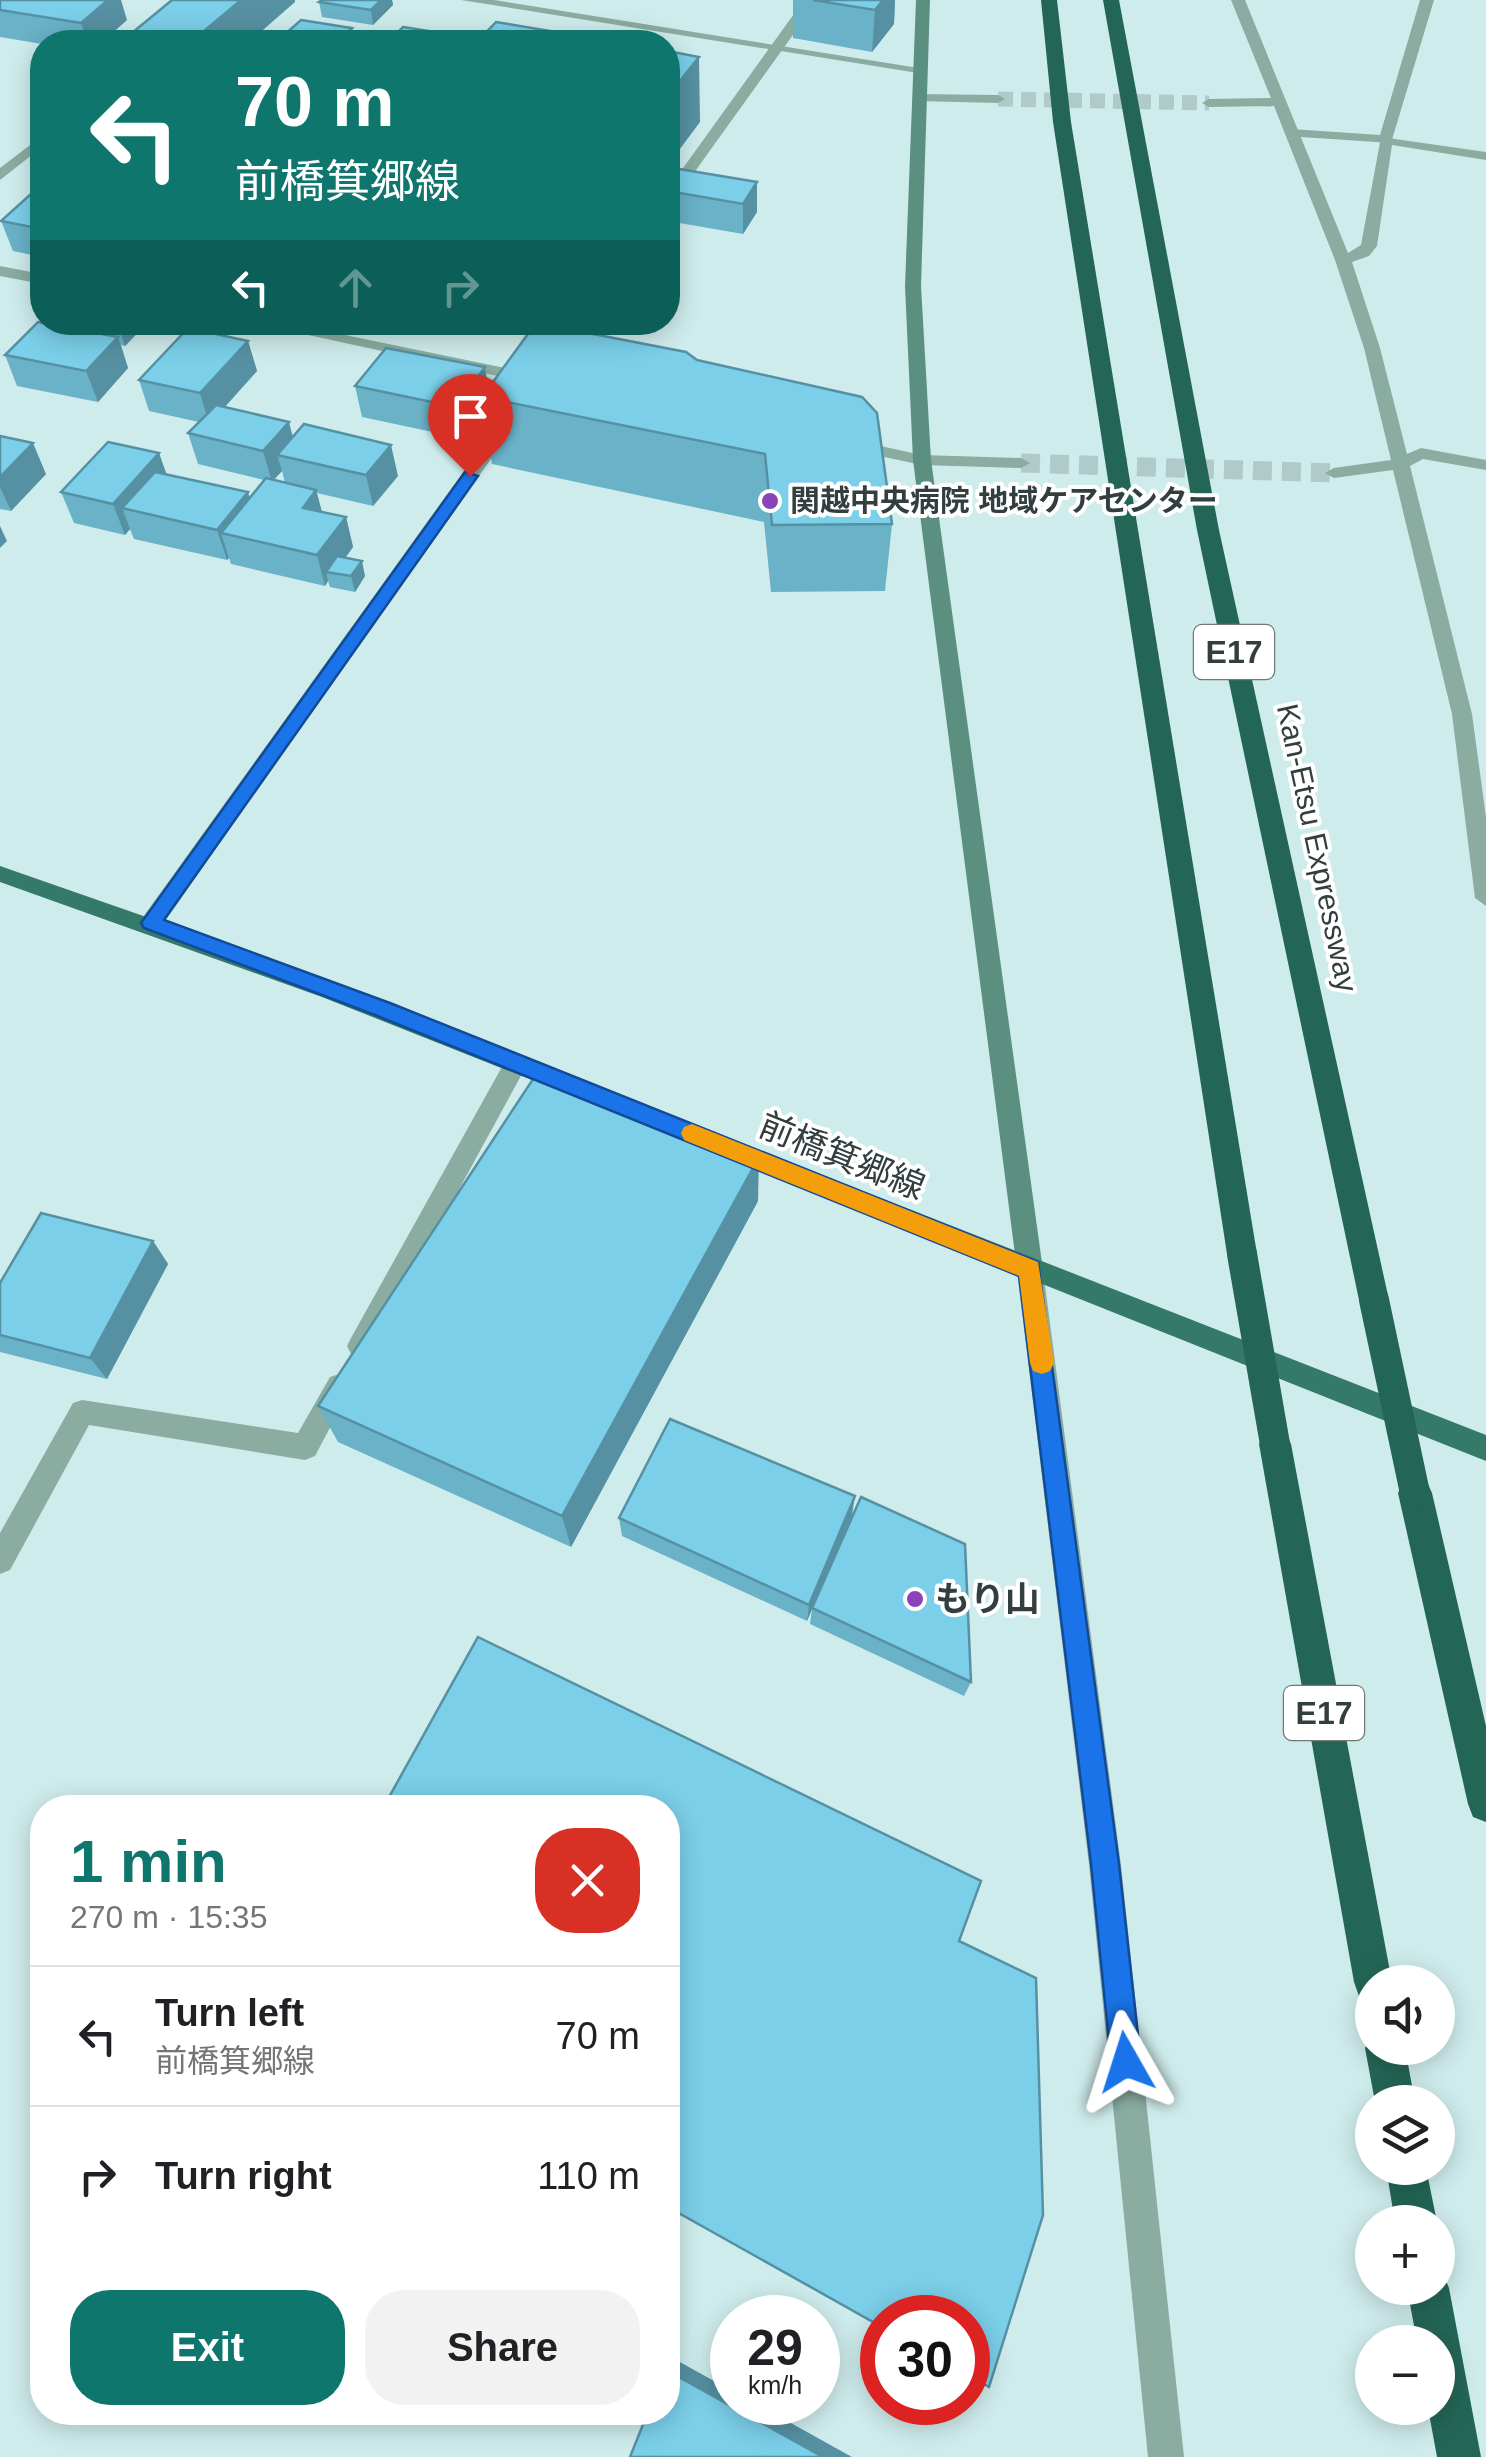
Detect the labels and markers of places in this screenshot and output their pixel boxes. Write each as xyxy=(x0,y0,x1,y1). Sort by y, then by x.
pin xyxy=(428,374,513,477)
place label: 関越中央病院 地域ケアセンター xyxy=(790,484,1218,517)
marker: 関越中央病院 地域ケアセンター xyxy=(759,490,781,512)
place label: もり山 xyxy=(935,1579,1040,1618)
marker: もり山 xyxy=(904,1588,926,1610)

